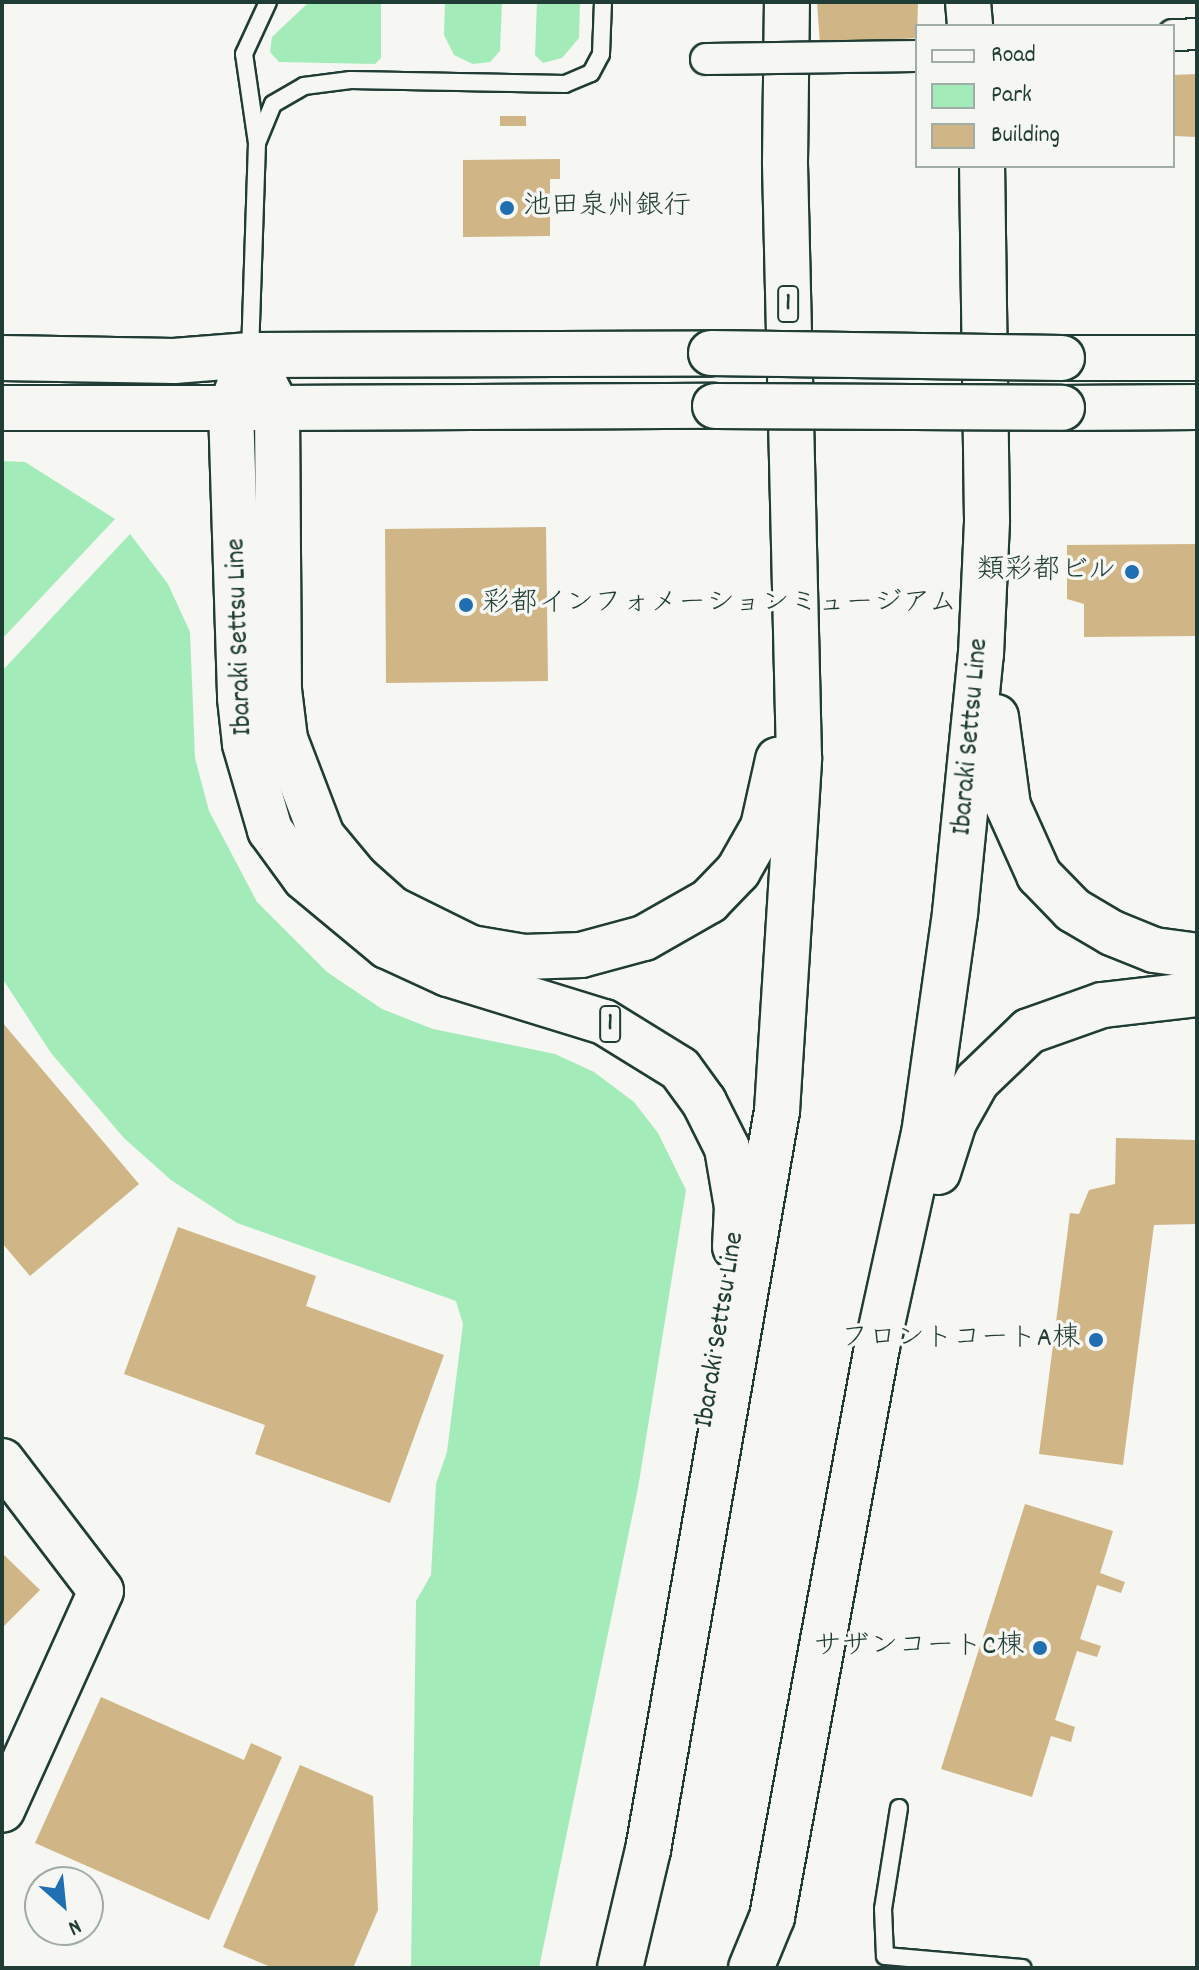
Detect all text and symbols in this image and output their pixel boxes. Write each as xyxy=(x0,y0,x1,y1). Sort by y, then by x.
legend xyxy=(915,24,1175,168)
text: Road xyxy=(991,39,1036,73)
text: Park xyxy=(991,79,1032,113)
text: Building xyxy=(991,119,1060,153)
place label: 池田泉州銀行 xyxy=(523,191,691,225)
marker: 池田泉州銀行 xyxy=(498,199,516,217)
road number: 1 xyxy=(776,282,800,326)
street label: Ibaraki Settsu Line xyxy=(221,538,261,736)
place label: 類彩都ビル xyxy=(976,555,1116,589)
marker: 類彩都ビル xyxy=(1123,563,1141,581)
place label: 彩都インフォメーションミュージアム xyxy=(482,588,958,622)
marker: 彩都インフォメーションミュージアム xyxy=(457,596,475,614)
street label: Ibaraki Settsu Line xyxy=(947,637,997,837)
road number: 1 xyxy=(598,1002,622,1046)
street label: Ibaraki Settsu Line xyxy=(689,1230,753,1430)
place label: フロントコートA棟 xyxy=(841,1323,1080,1357)
marker: フロントコートA棟 xyxy=(1087,1331,1105,1349)
place label: サザンコートC棟 xyxy=(814,1631,1024,1665)
marker: サザンコートC棟 xyxy=(1031,1639,1049,1657)
north arrow xyxy=(24,1866,104,1946)
text: N xyxy=(62,1910,86,1942)

